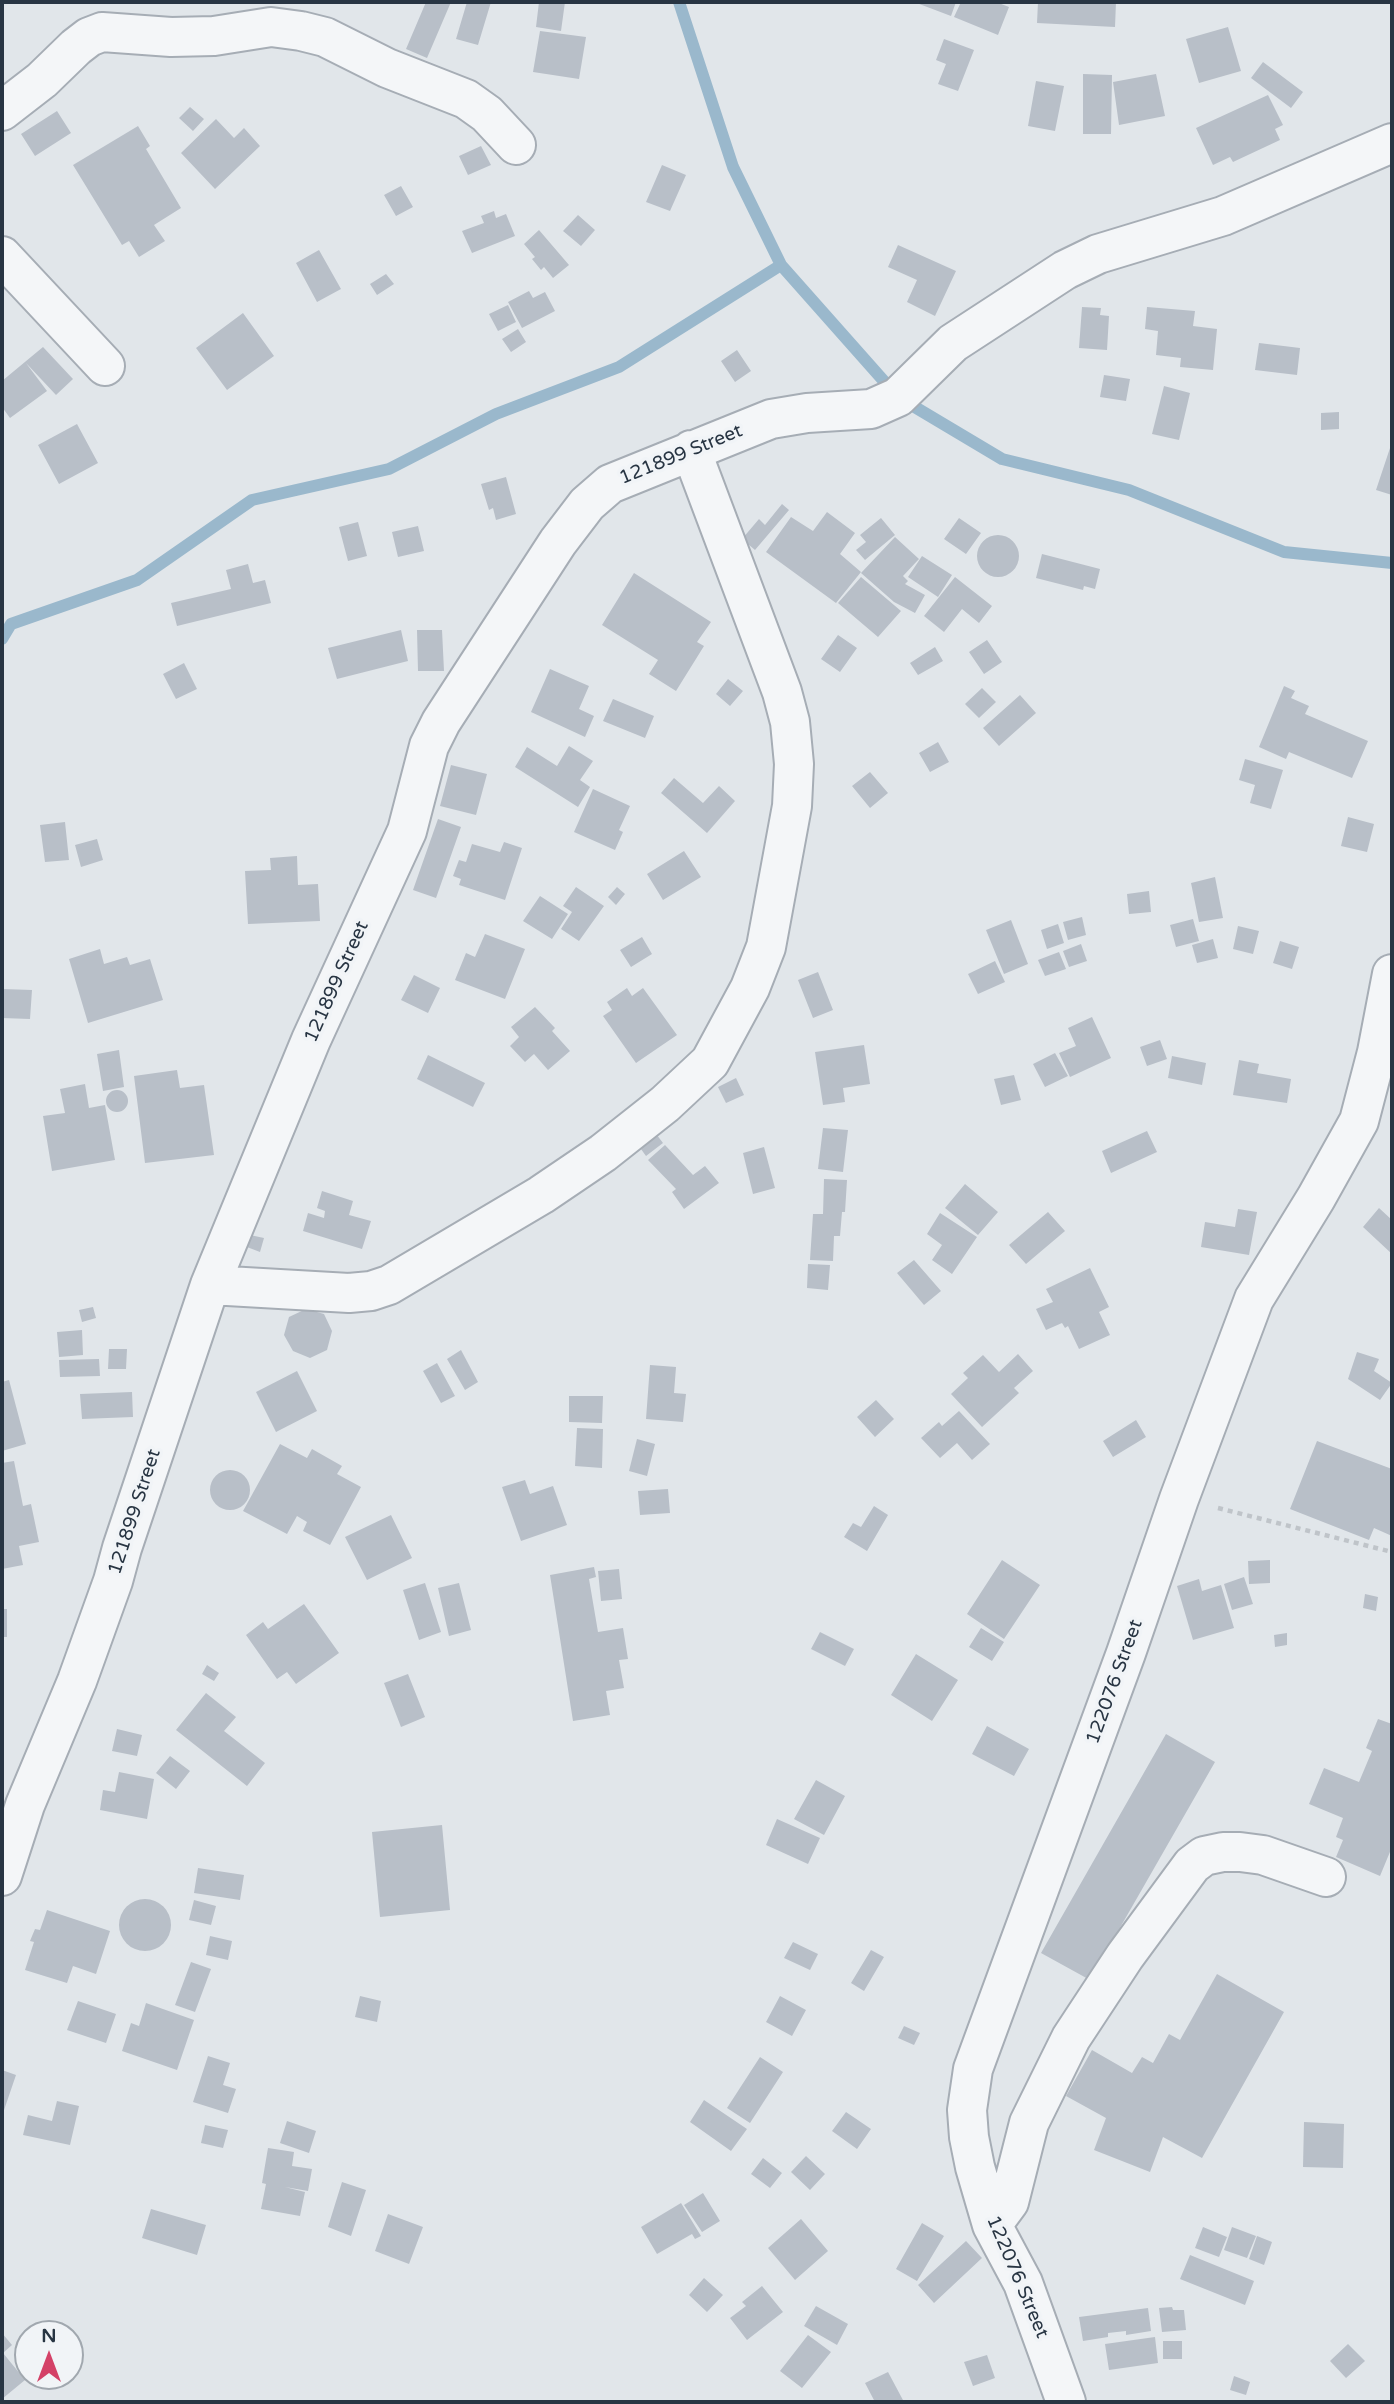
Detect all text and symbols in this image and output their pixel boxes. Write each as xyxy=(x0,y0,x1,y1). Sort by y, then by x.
street label: 121899 Street xyxy=(616,420,746,490)
street label: 121899 Street xyxy=(300,918,374,1046)
street label: 121899 Street xyxy=(104,1446,166,1578)
street label: 122076 Street xyxy=(1082,1617,1148,1747)
street label: 122076 Street xyxy=(981,2212,1053,2342)
north arrow xyxy=(14,2320,84,2390)
text: N xyxy=(41,2325,57,2347)

